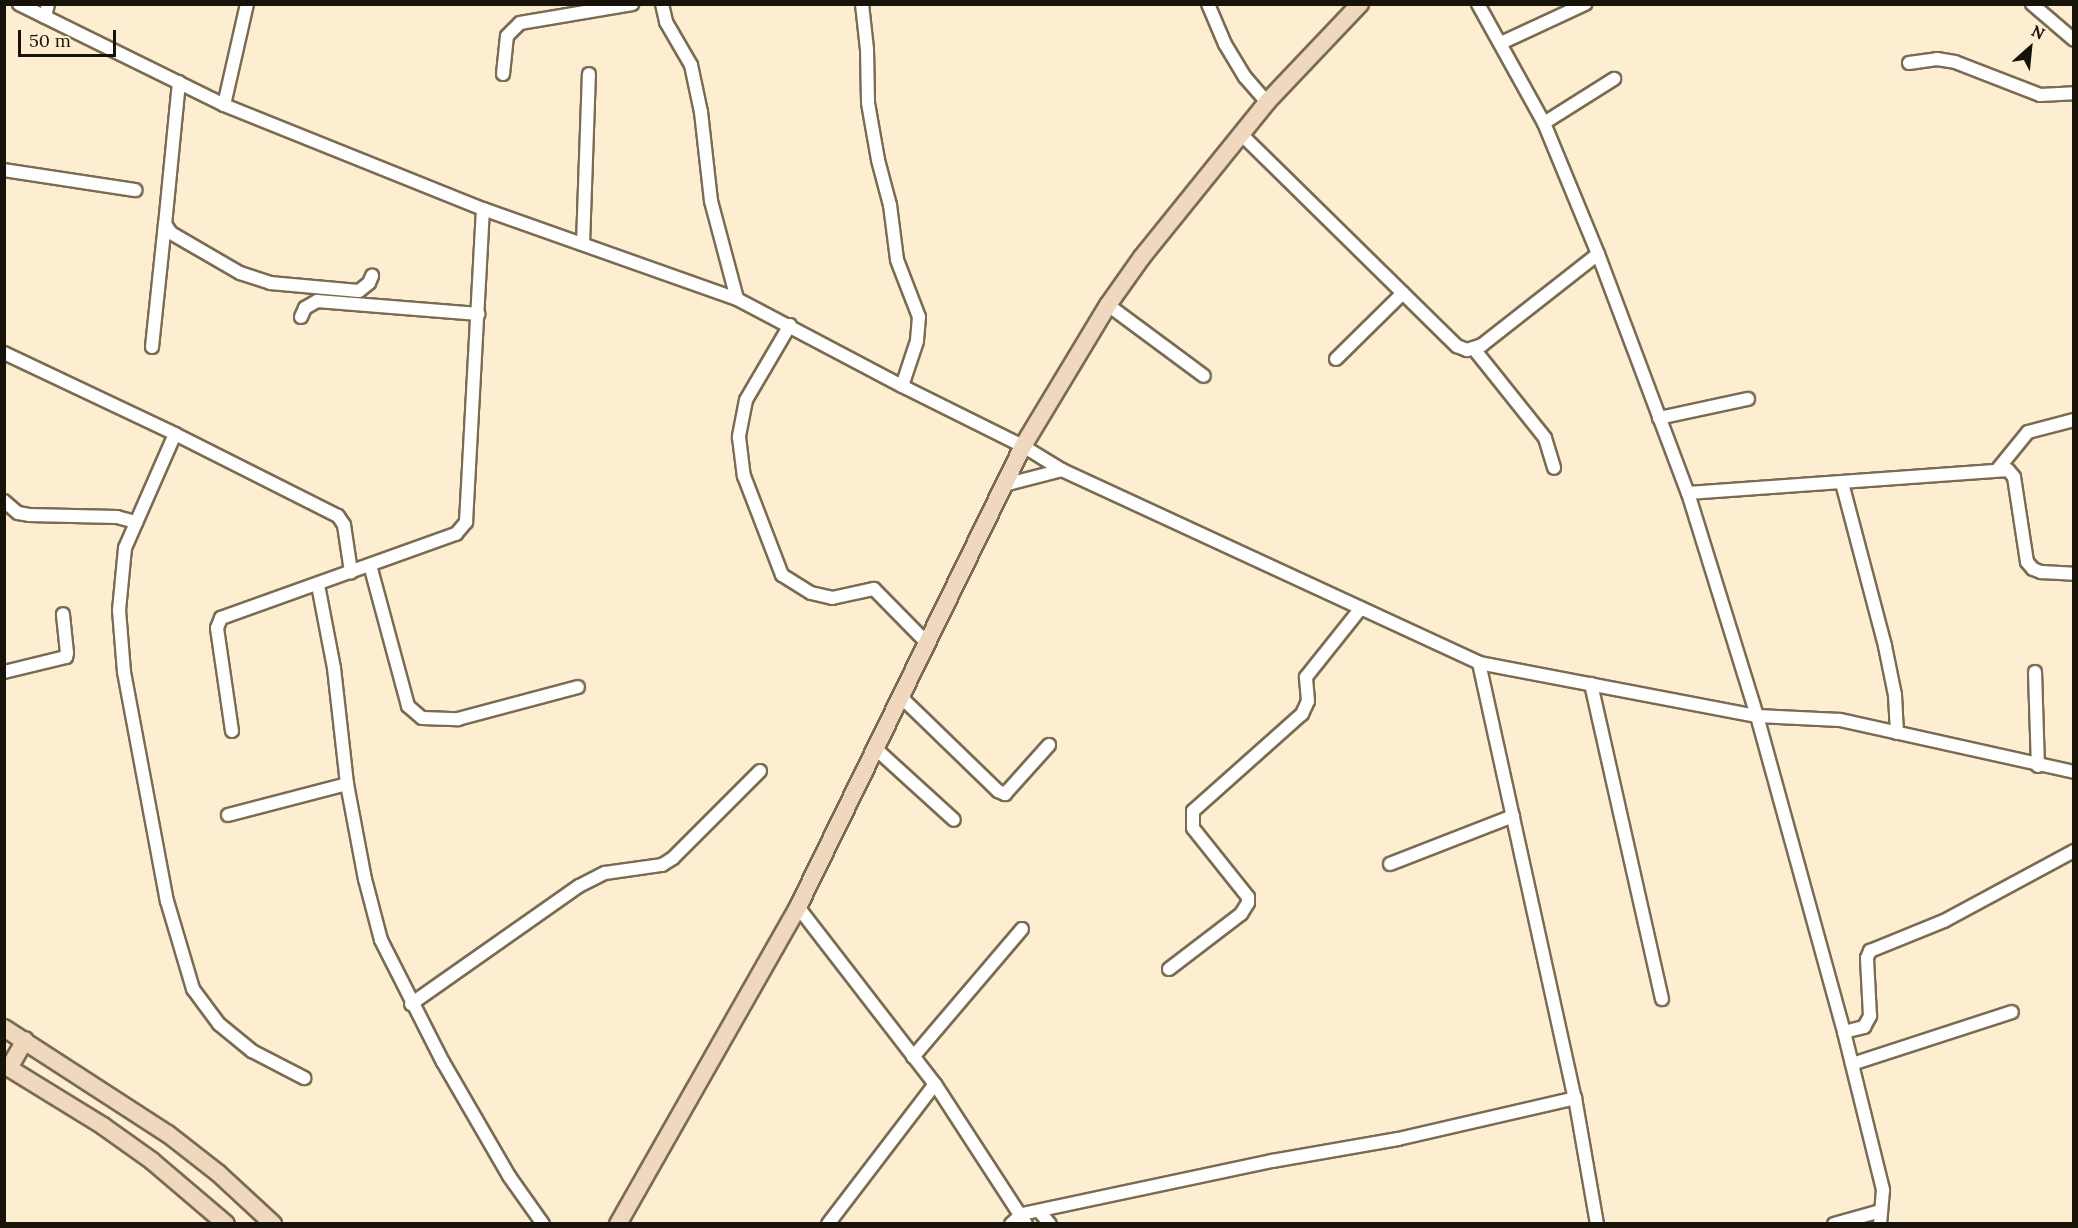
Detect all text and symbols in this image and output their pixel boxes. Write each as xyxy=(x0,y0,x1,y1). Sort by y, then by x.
scale bar xyxy=(21,18,118,56)
north arrow xyxy=(2000,18,2060,78)
text: N xyxy=(2028,20,2048,44)
text: 50 m xyxy=(29,29,71,52)

